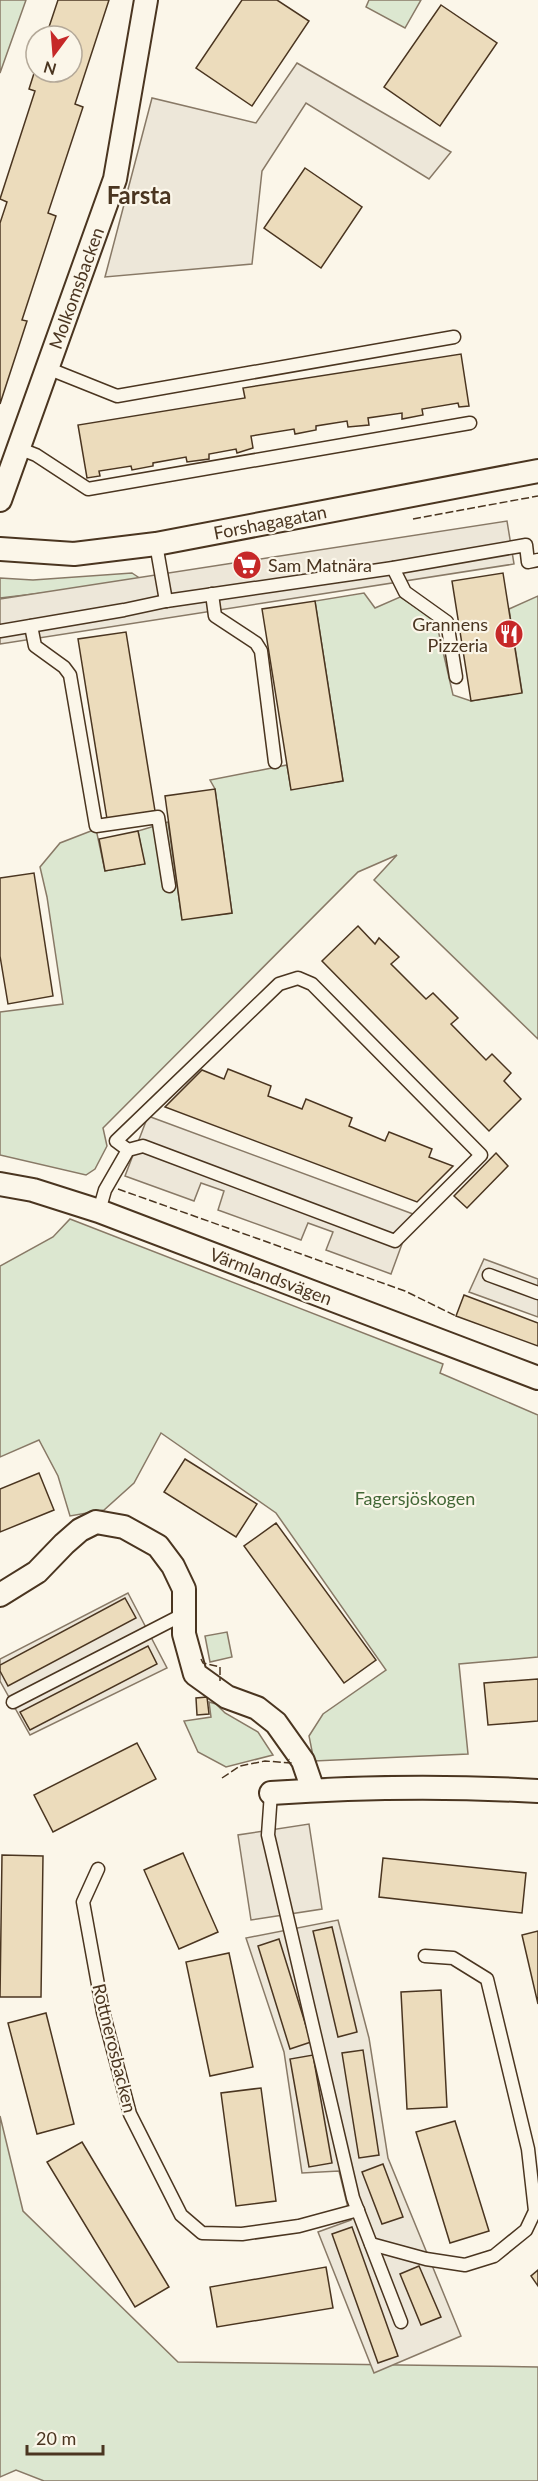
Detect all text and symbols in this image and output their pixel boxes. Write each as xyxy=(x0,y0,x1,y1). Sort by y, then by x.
north arrow xyxy=(24,24,84,84)
text: N xyxy=(41,58,58,80)
district label: Farsta xyxy=(107,180,171,209)
street label: Molkomsbacken xyxy=(44,224,108,352)
street label: Forshagagatan xyxy=(212,500,328,544)
supermarket icon: Sam Matnära xyxy=(231,549,263,581)
place label: Sam Matnära xyxy=(268,554,372,576)
place label: Grannens Pizzeria xyxy=(412,613,488,656)
restaurant icon: Grannens Pizzeria xyxy=(493,618,525,650)
street label: Värmlandsvägen xyxy=(207,1243,335,1309)
park label: Fagersjöskogen xyxy=(355,1487,475,1509)
street label: Rottnerosbacken xyxy=(88,1981,142,2115)
scale bar xyxy=(27,2418,104,2456)
text: 20 m xyxy=(36,2427,76,2449)

